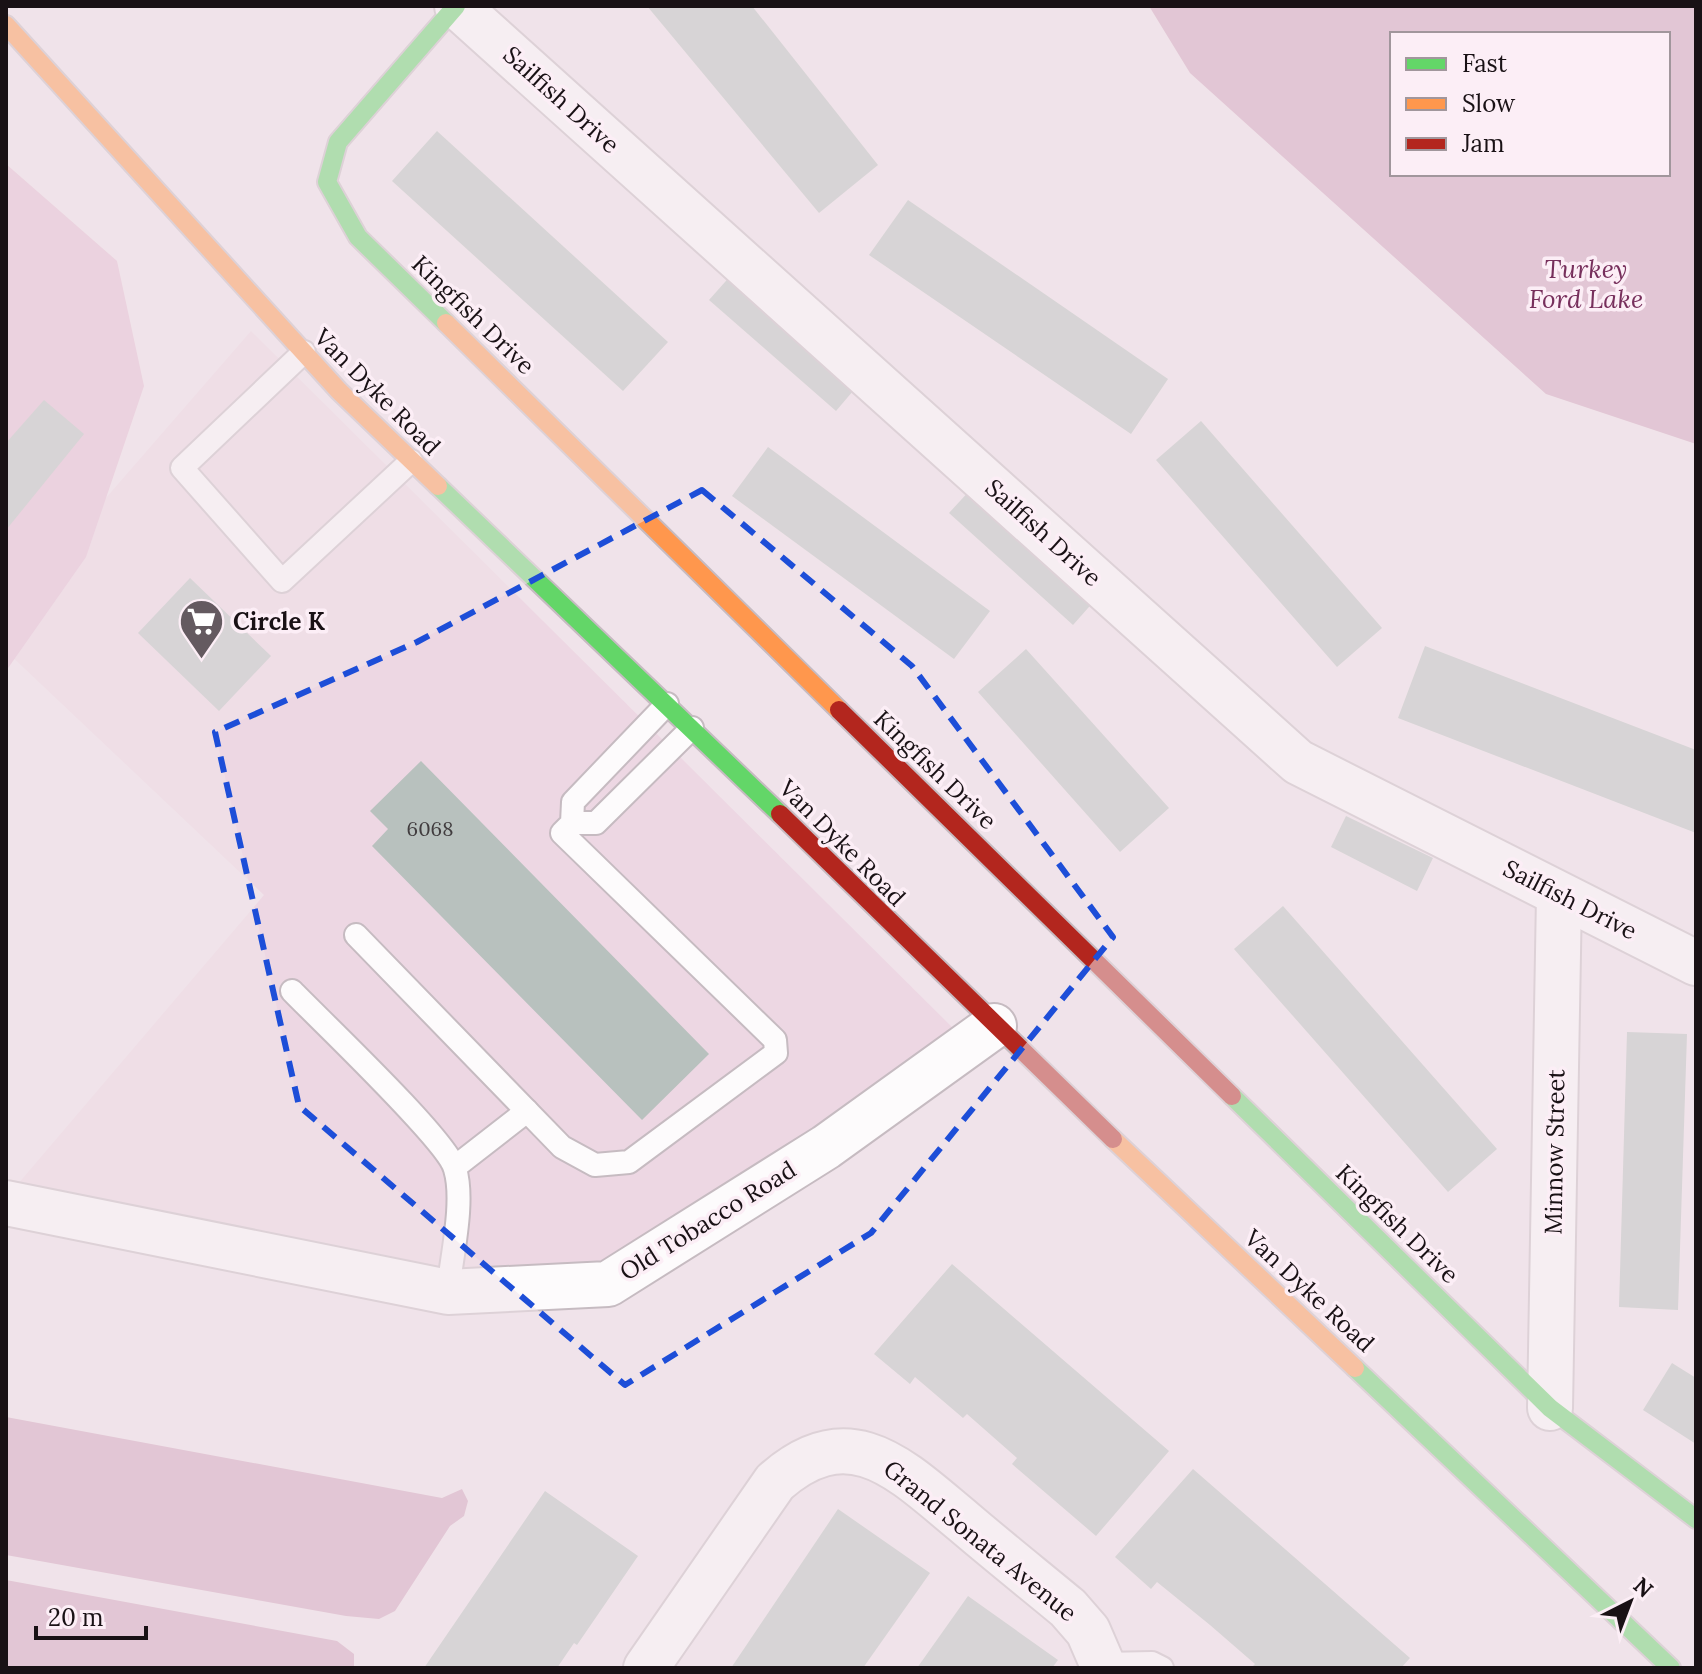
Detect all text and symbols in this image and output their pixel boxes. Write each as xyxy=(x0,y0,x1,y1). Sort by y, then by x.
legend xyxy=(1390,32,1670,176)
street label: Sailfish Drive xyxy=(497,39,626,160)
text: Fast xyxy=(1462,48,1508,79)
text: Slow xyxy=(1462,88,1516,119)
text: Jam xyxy=(1461,128,1504,159)
street label: Kingfish Drive xyxy=(405,248,541,381)
water label: Turkey Ford Lake xyxy=(1529,252,1643,315)
street label: Van Dyke Road xyxy=(307,321,447,461)
street label: Sailfish Drive xyxy=(979,472,1108,593)
supermarket icon: Circle K xyxy=(178,598,226,661)
place label: Circle K xyxy=(233,606,326,637)
street label: Kingfish Drive xyxy=(867,703,1003,836)
street label: Van Dyke Road xyxy=(772,772,912,912)
house number: 6068 xyxy=(407,816,453,841)
street label: Sailfish Drive xyxy=(1498,853,1642,947)
street label: Minnow Street xyxy=(1538,1068,1571,1235)
street label: Old Tobacco Road xyxy=(614,1154,802,1287)
street label: Kingfish Drive xyxy=(1329,1157,1465,1290)
street label: Van Dyke Road xyxy=(1237,1222,1381,1359)
street label: Grand Sonata Avenue xyxy=(877,1453,1083,1628)
north arrow xyxy=(1590,1562,1670,1642)
text: N xyxy=(1628,1571,1659,1603)
scale bar xyxy=(36,1590,146,1640)
text: 20 m xyxy=(48,1602,104,1633)

